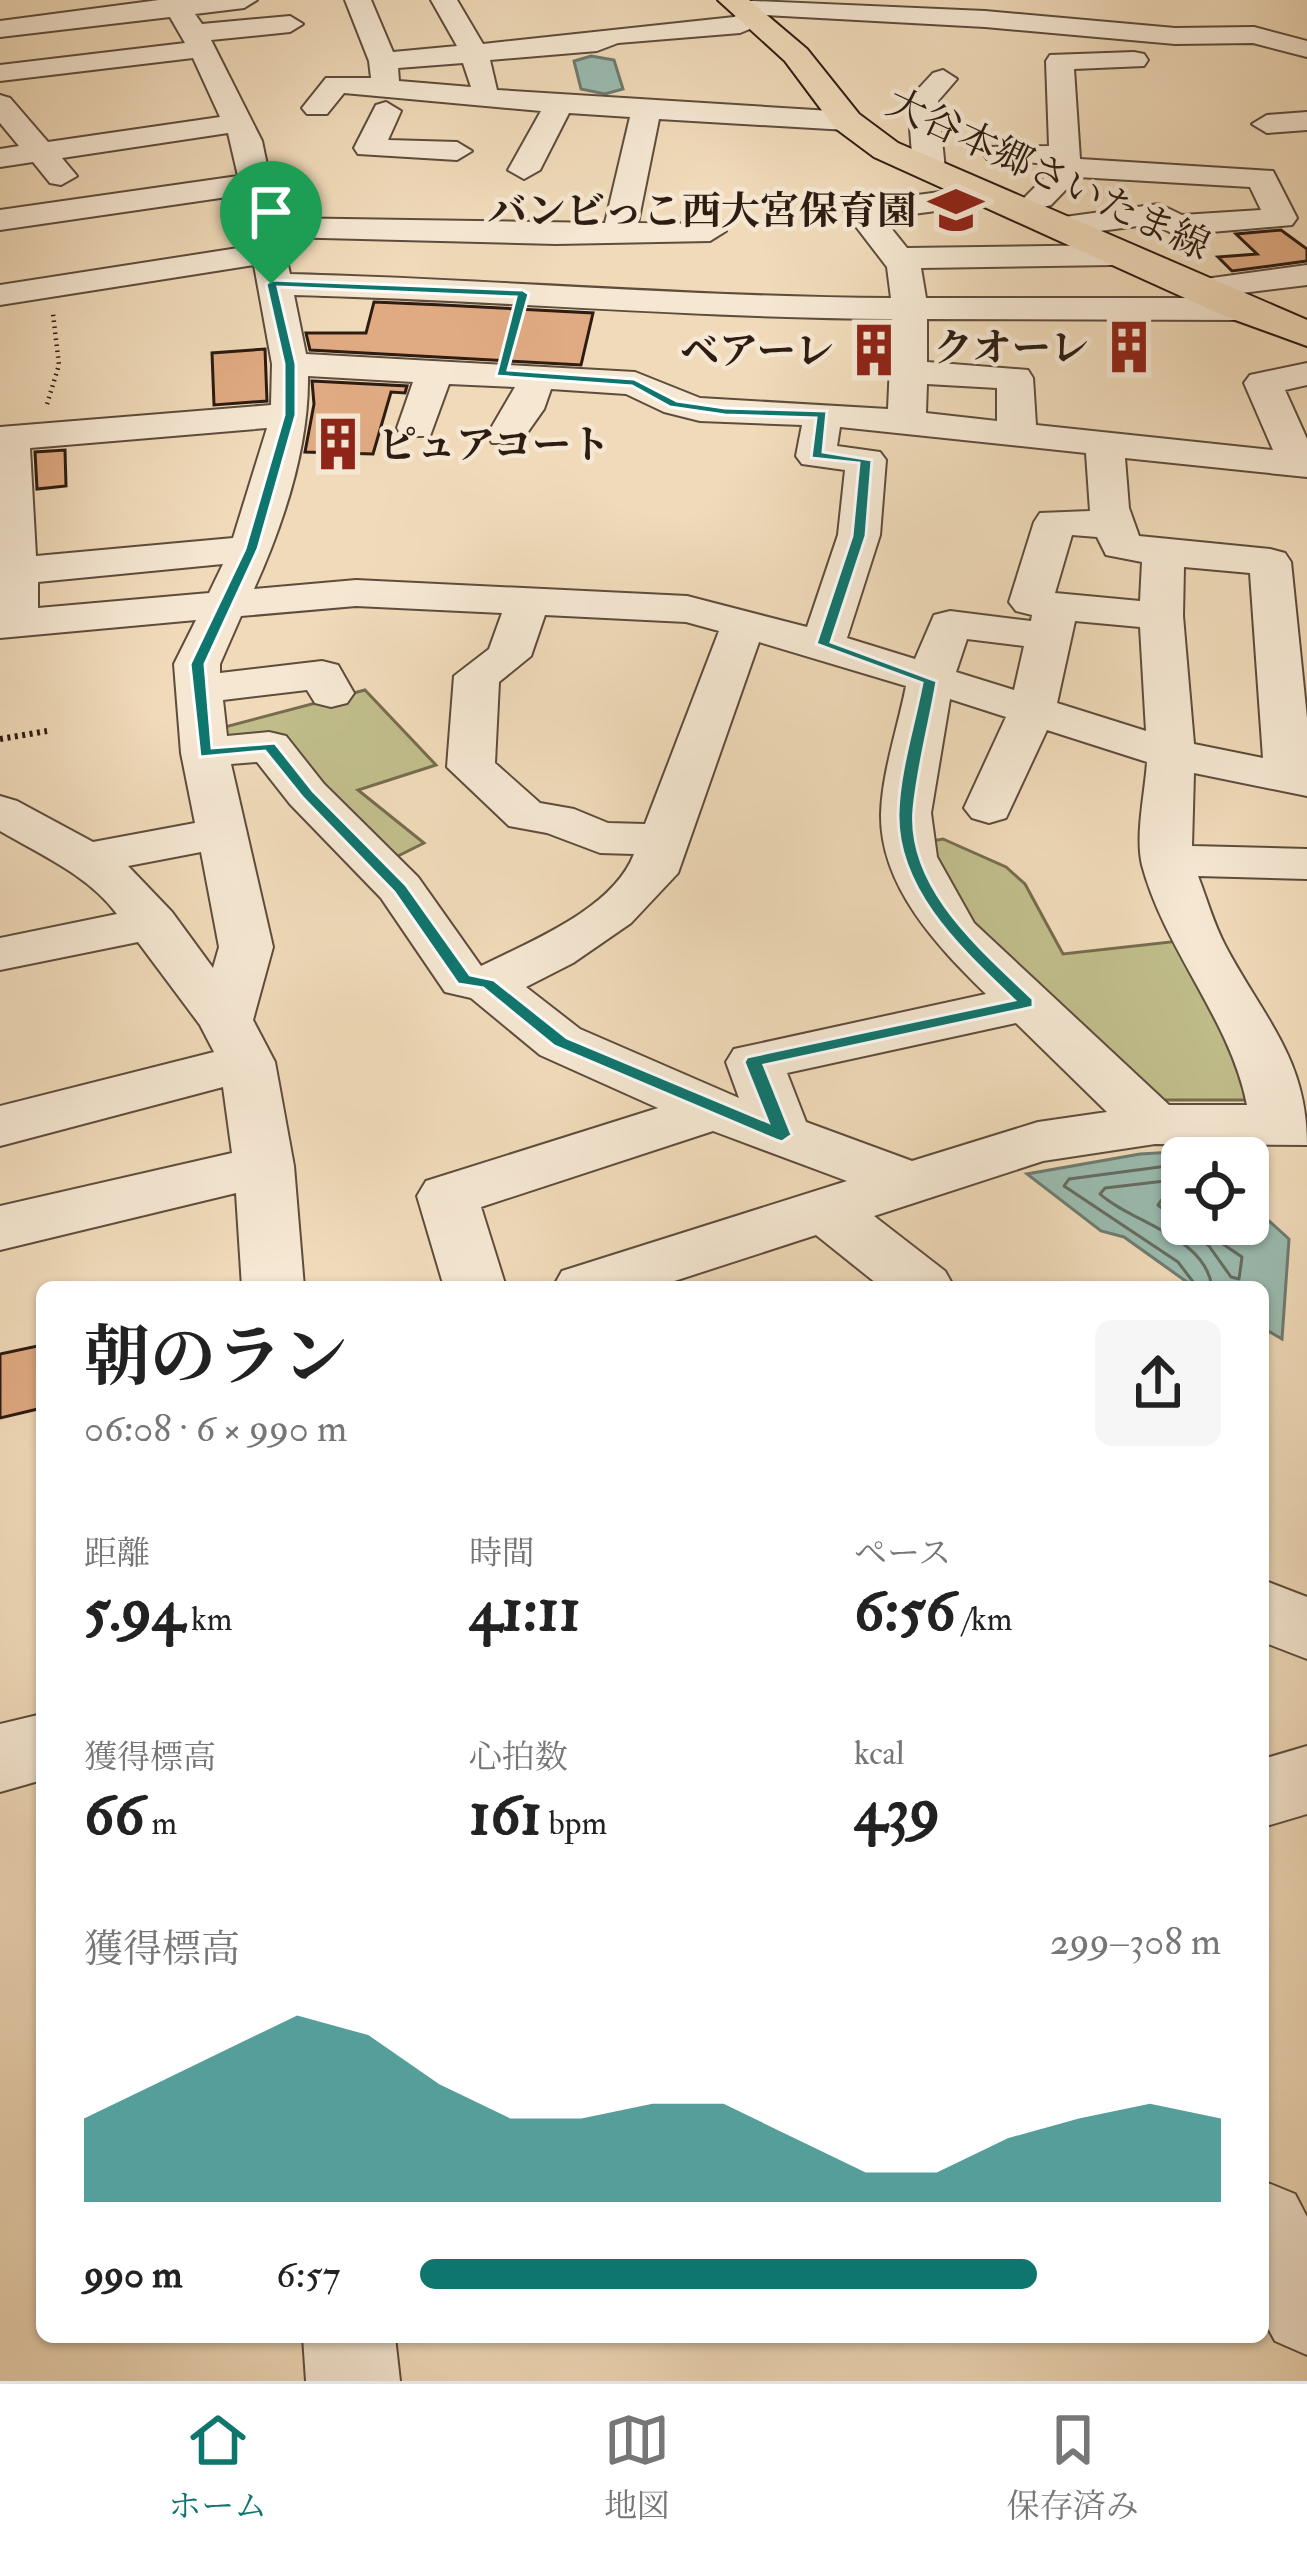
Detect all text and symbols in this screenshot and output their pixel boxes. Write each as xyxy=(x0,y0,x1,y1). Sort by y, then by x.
street label: 大谷本郷さいたま線 xyxy=(879,78,1218,271)
pin xyxy=(220,161,322,284)
icon: arrive xyxy=(238,179,304,245)
school or university icon: バンビっこ西大宮保育園 xyxy=(927,181,985,239)
place label: バンビっこ西大宮保育園 xyxy=(488,187,916,236)
building icon: クオーレ xyxy=(1100,318,1158,376)
building icon: ベアーレ xyxy=(845,321,903,379)
place label: クオーレ xyxy=(934,324,1089,373)
place label: ベアーレ xyxy=(680,327,834,376)
building icon: ピュアコート xyxy=(309,415,367,473)
place label: ピュアコート xyxy=(378,421,610,470)
map controls xyxy=(1161,1137,1269,1245)
button: locate xyxy=(1161,1137,1269,1245)
text: 朝のラン xyxy=(84,1317,348,1400)
button: share xyxy=(1095,1320,1221,1446)
text: 06:08 · 6 × 990 m xyxy=(84,1404,347,1453)
text: 距離 xyxy=(84,1533,150,1574)
text: 時間 xyxy=(469,1533,535,1574)
text: ペース xyxy=(854,1533,951,1574)
text: 5.94 xyxy=(84,1574,184,1649)
text: 41:11 xyxy=(469,1574,580,1649)
text: 6:56 xyxy=(854,1574,956,1649)
text: km xyxy=(184,1599,232,1640)
text: /km xyxy=(956,1599,1012,1640)
text: kcal xyxy=(854,1733,905,1774)
text: 獲得標高 xyxy=(84,1737,216,1778)
text: 心拍数 xyxy=(469,1737,568,1778)
text: 439 xyxy=(854,1774,940,1849)
text: 66 xyxy=(84,1778,144,1853)
text: 161 xyxy=(469,1778,542,1853)
text: m xyxy=(144,1803,177,1844)
text: bpm xyxy=(542,1803,607,1844)
text: 299–308 m xyxy=(1050,1917,1221,1966)
text: 獲得標高 xyxy=(84,1925,240,1974)
text: 990 m xyxy=(84,2250,182,2299)
text: 6:57 xyxy=(276,2250,340,2299)
tab: ホーム xyxy=(168,2407,267,2527)
tab: 地図 xyxy=(604,2407,670,2527)
tab: 保存済み xyxy=(1007,2407,1139,2527)

